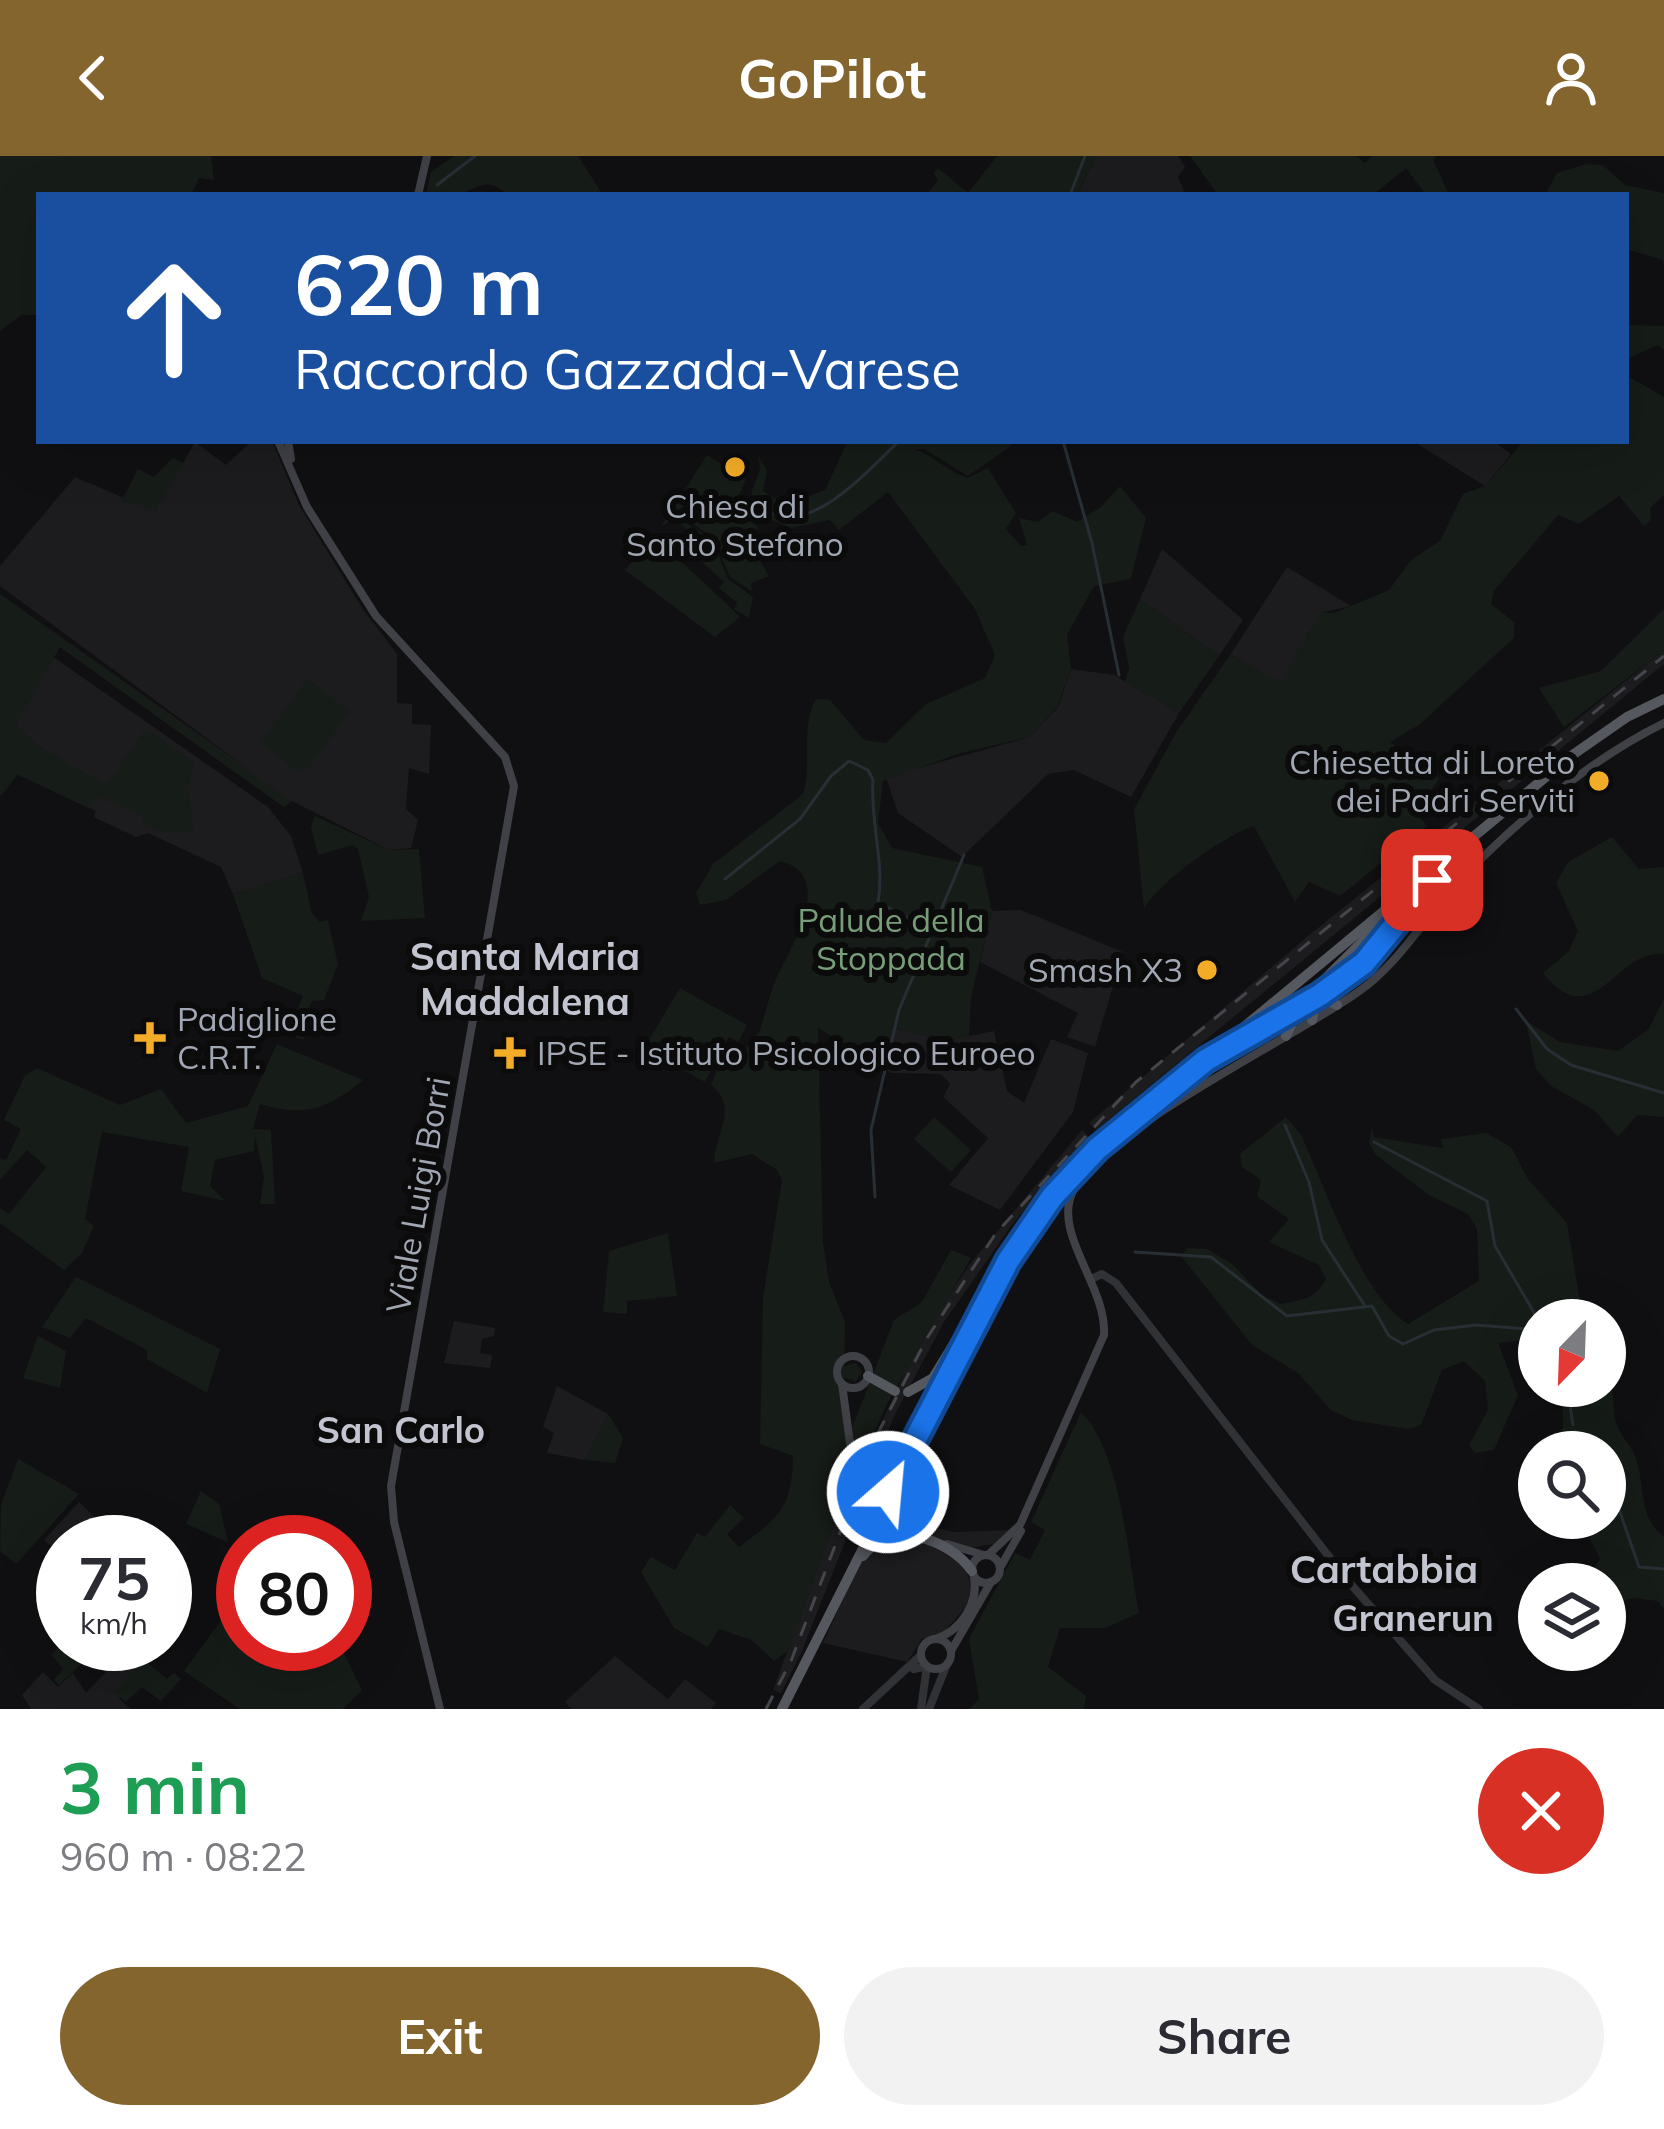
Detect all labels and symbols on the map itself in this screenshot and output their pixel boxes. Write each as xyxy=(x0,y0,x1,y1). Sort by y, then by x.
marker: Chiesa di Santo Stefano xyxy=(722,454,748,480)
place label: Chiesa di Santo Stefano xyxy=(626,485,844,564)
place label: Chiesetta di Loreto dei Padri Serviti xyxy=(1289,741,1575,820)
marker: Chiesetta di Loreto dei Padri Serviti xyxy=(1586,768,1612,794)
pin xyxy=(1381,829,1483,931)
park label: Palude della Stoppada xyxy=(797,899,985,978)
district label: Santa Maria Maddalena xyxy=(410,931,640,1025)
place label: Smash X3 xyxy=(1028,949,1183,990)
marker: Smash X3 xyxy=(1194,957,1220,983)
place label: Padiglione C.R.T. xyxy=(177,998,337,1077)
marker: Padiglione C.R.T. xyxy=(134,1022,166,1054)
place label: IPSE - Istituto Psicologico Euroeo xyxy=(537,1032,1036,1073)
marker: IPSE - Istituto Psicologico Euroeo xyxy=(494,1037,526,1069)
street label: Viale Luigi Borri xyxy=(377,1074,458,1316)
north arrow xyxy=(1518,1299,1626,1407)
district label: San Carlo xyxy=(317,1407,485,1452)
position arrow xyxy=(825,1429,951,1555)
speed limit sign: 80 xyxy=(216,1515,372,1671)
district label: Cartabbia xyxy=(1290,1544,1478,1593)
district label: Granerun xyxy=(1332,1595,1494,1640)

